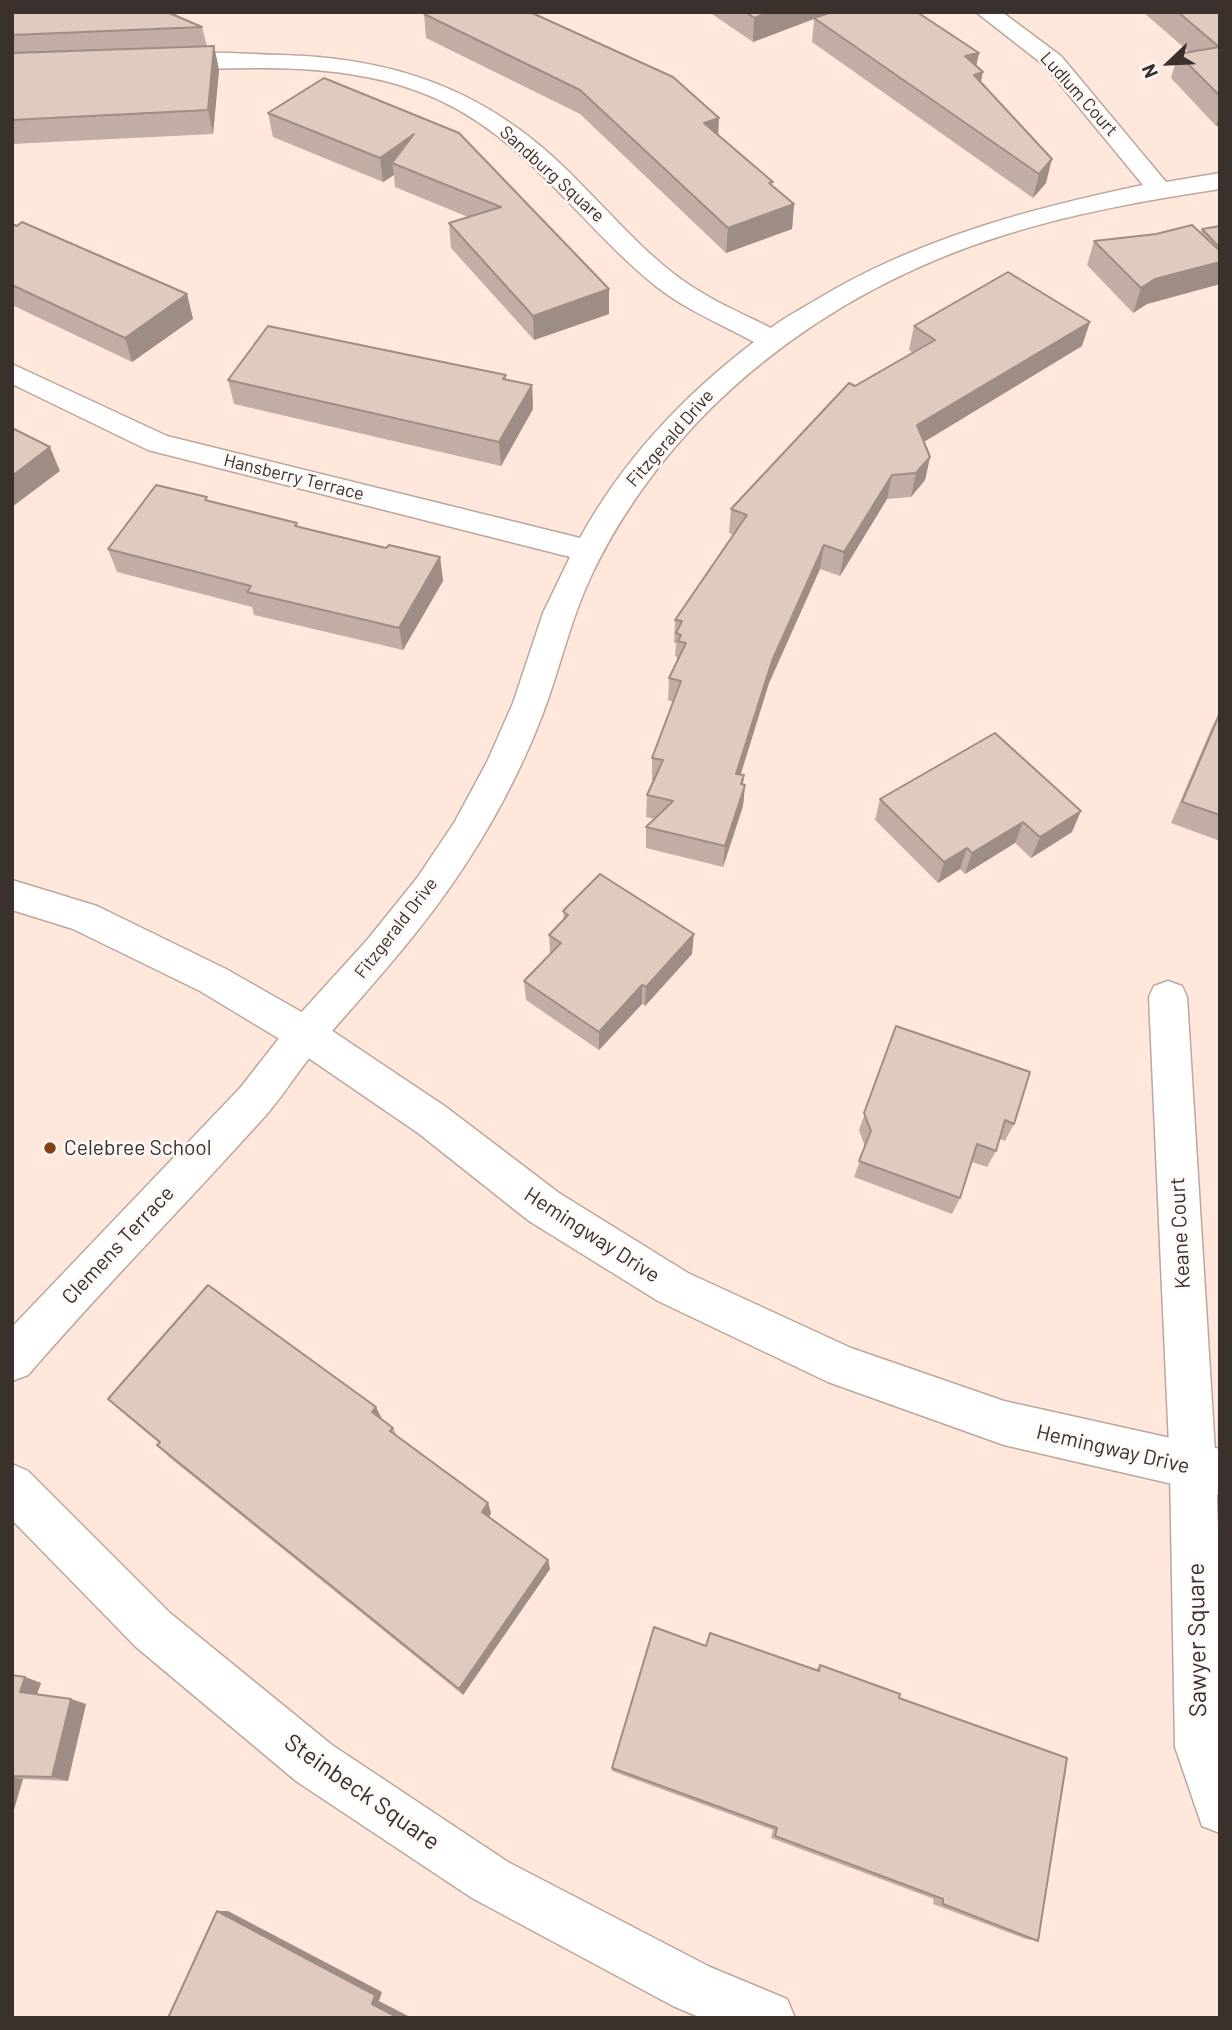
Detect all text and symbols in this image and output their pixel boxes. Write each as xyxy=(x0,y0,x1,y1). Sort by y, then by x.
north arrow xyxy=(1134,28,1204,98)
street label: Ludlum Court xyxy=(1036,47,1122,141)
text: N xyxy=(1136,61,1162,82)
street label: Sandburg Square xyxy=(495,121,609,227)
street label: Fitzgerald Drive xyxy=(622,385,718,491)
street label: Hansberry Terrace xyxy=(222,449,366,505)
street label: Fitzgerald Drive xyxy=(350,873,442,983)
place label: Celebree School xyxy=(64,1135,212,1161)
marker: Celebree School xyxy=(42,1140,58,1156)
street label: Keane Court xyxy=(1164,1176,1196,1290)
street label: Clemens Terrace xyxy=(57,1181,179,1309)
street label: Hemingway Drive xyxy=(520,1182,664,1288)
street label: Hemingway Drive xyxy=(1034,1419,1192,1479)
street label: Sawyer Square xyxy=(1181,1563,1213,1717)
street label: Steinbeck Square xyxy=(279,1728,445,1856)

